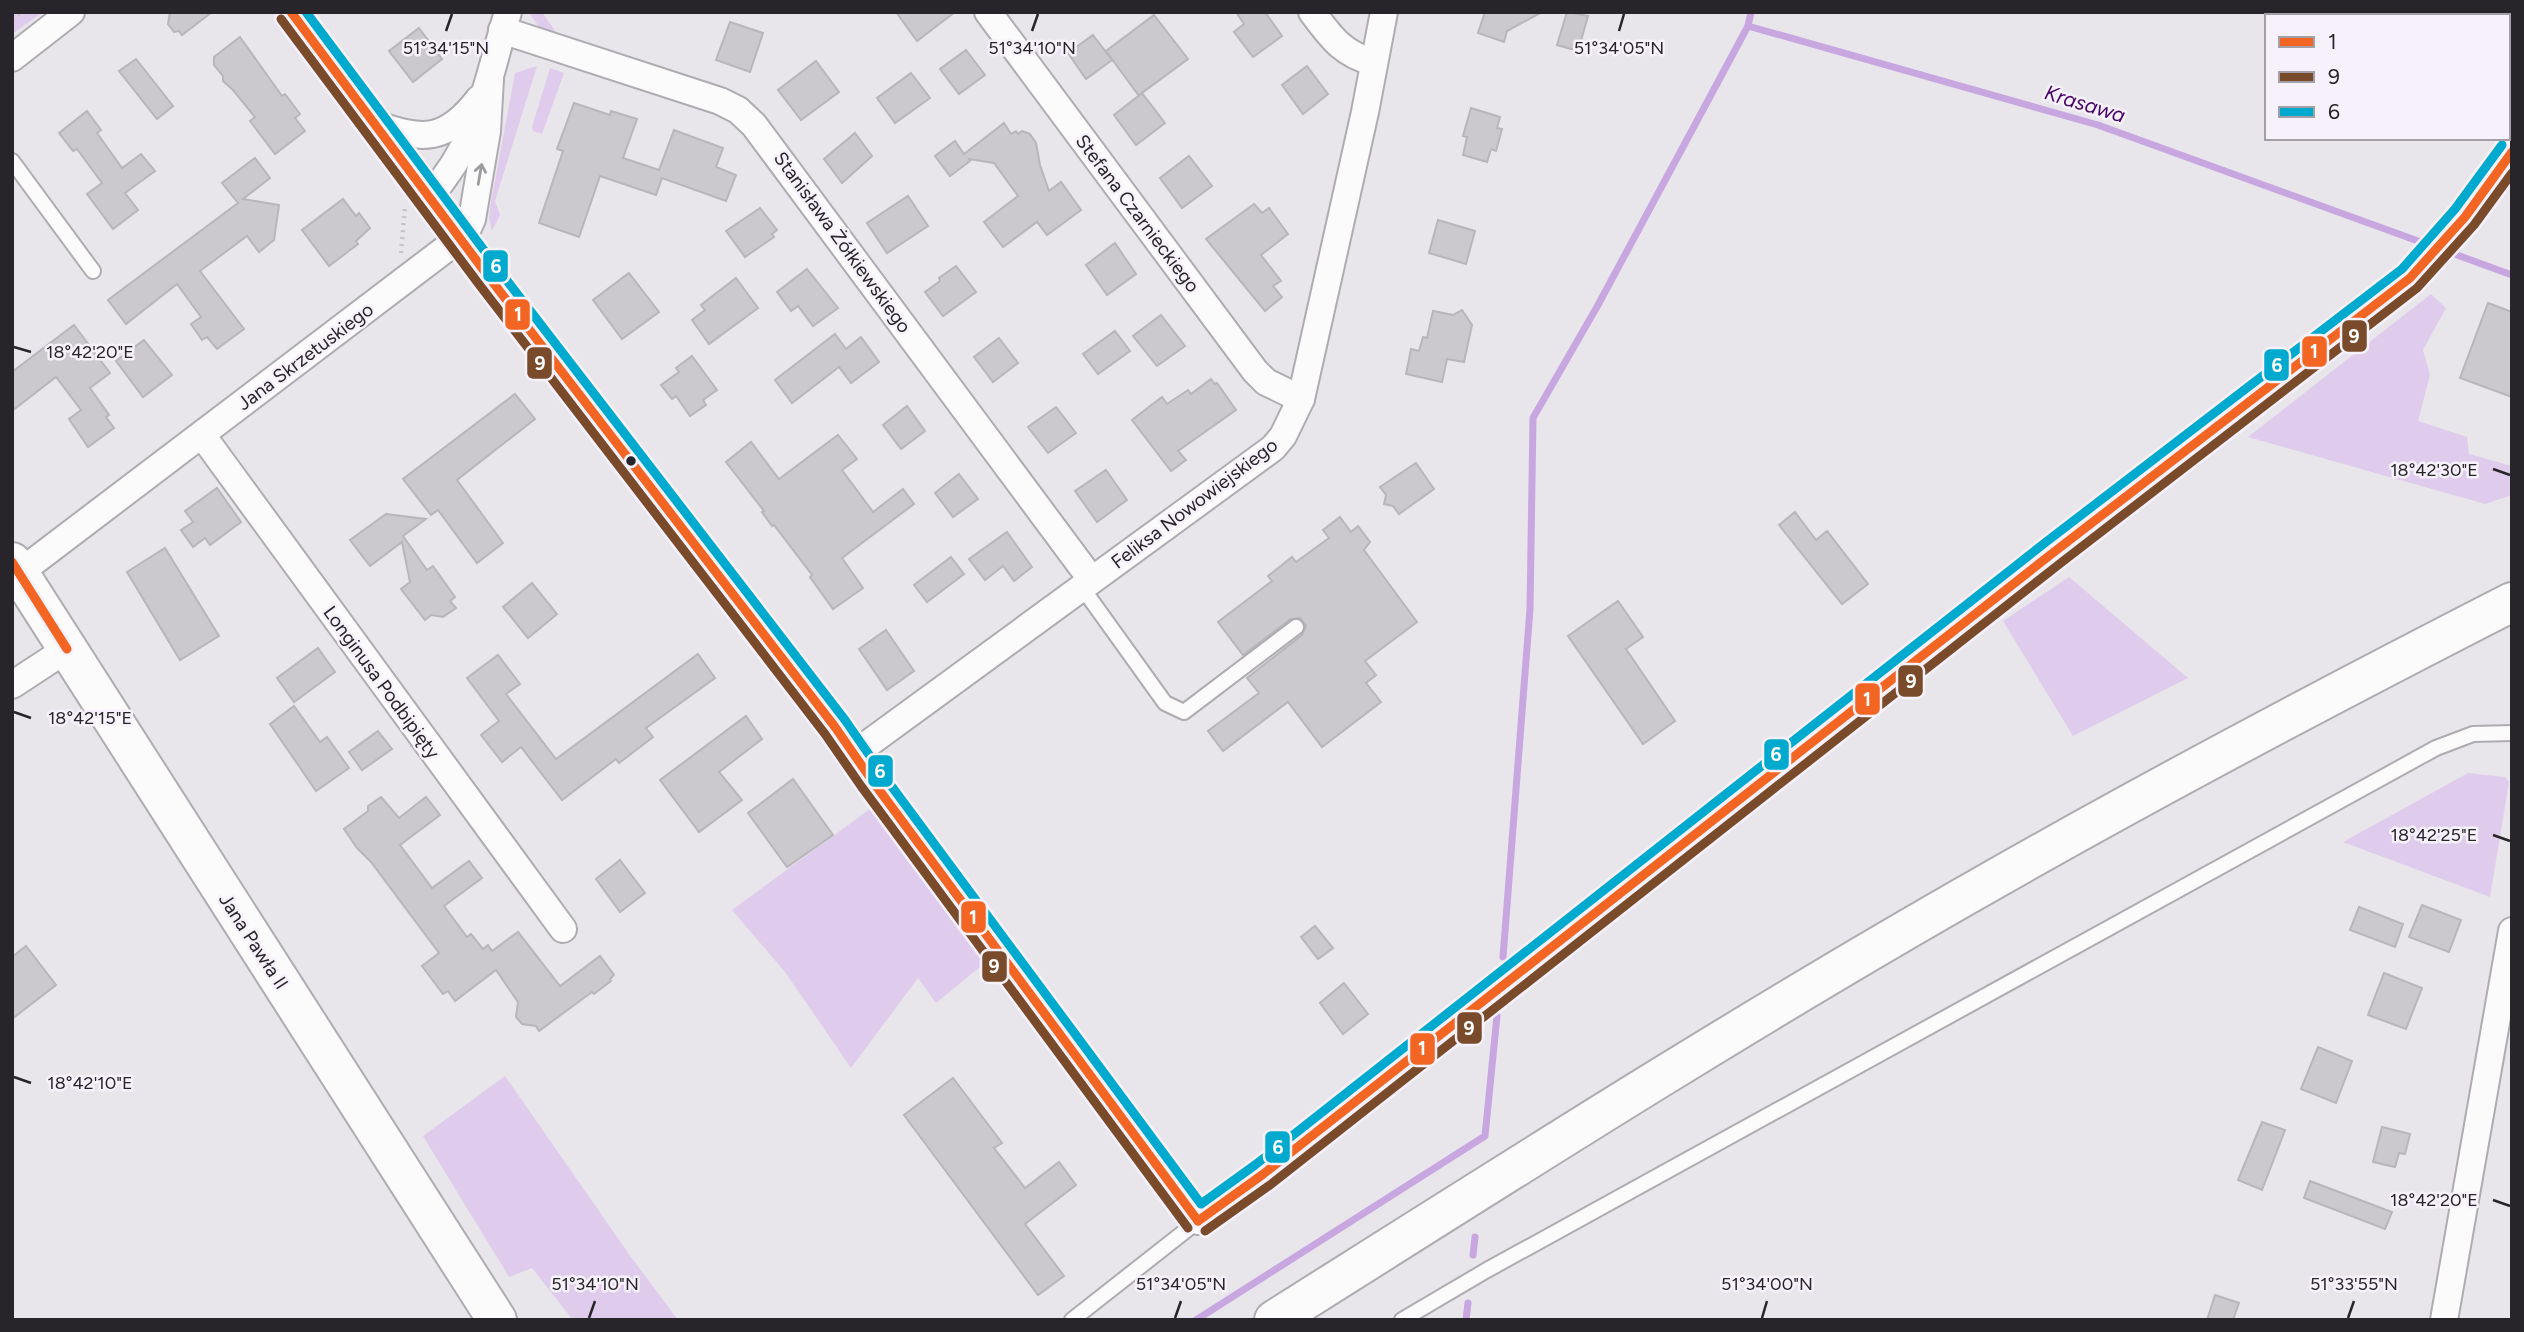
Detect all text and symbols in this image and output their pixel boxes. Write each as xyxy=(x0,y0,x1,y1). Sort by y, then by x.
legend xyxy=(2265,14,2510,140)
text: 1 xyxy=(2328,29,2337,54)
text: 51°34'15"N xyxy=(403,37,489,59)
text: 51°34'10"N xyxy=(988,37,1076,59)
text: 51°34'05"N xyxy=(1574,37,1664,59)
text: 9 xyxy=(2328,64,2340,89)
water label: Krasawa xyxy=(2042,79,2129,128)
text: 6 xyxy=(2328,99,2340,124)
street label: Stefana Czarnieckiego xyxy=(1071,130,1204,297)
street label: Stanisława Żółkiewskiego xyxy=(769,147,916,337)
one-way arrow xyxy=(473,163,487,186)
line badge: 6 xyxy=(482,249,509,283)
text: 6 xyxy=(490,255,502,278)
street label: Jana Skrzetuskiego xyxy=(233,298,378,415)
line badge: 1 xyxy=(504,298,531,331)
text: 1 xyxy=(514,303,522,326)
line badge: 9 xyxy=(2341,319,2368,353)
text: 9 xyxy=(2348,325,2360,348)
line badge: 1 xyxy=(2301,335,2328,368)
text: 1 xyxy=(2310,340,2318,363)
text: 18°42'20"E xyxy=(46,341,134,363)
line badge: 9 xyxy=(526,346,553,380)
line badge: 6 xyxy=(2263,348,2290,382)
text: 9 xyxy=(534,352,546,375)
text: 6 xyxy=(2271,354,2283,377)
street label: Feliksa Nowowiejskiego xyxy=(1107,433,1282,573)
unlabelled marker xyxy=(624,454,638,468)
text: 18°42'30"E xyxy=(2390,459,2478,481)
street label: Longinusa Podbipięty xyxy=(318,601,445,763)
line badge: 9 xyxy=(1897,664,1924,698)
text: 9 xyxy=(1905,670,1917,693)
line badge: 1 xyxy=(1854,682,1881,716)
text: 1 xyxy=(1863,688,1871,711)
text: 18°42'15"E xyxy=(48,707,132,729)
line badge: 6 xyxy=(1763,738,1790,771)
text: 6 xyxy=(1770,743,1782,766)
line badge: 6 xyxy=(867,754,894,788)
text: 6 xyxy=(874,760,886,783)
text: 18°42'25"E xyxy=(2391,824,2477,846)
street label: Jana Pawła II xyxy=(214,889,293,994)
line badge: 1 xyxy=(960,900,987,934)
text: 1 xyxy=(969,906,977,929)
line badge: 9 xyxy=(981,950,1008,983)
text: 9 xyxy=(988,955,1000,978)
line badge: 9 xyxy=(1456,1011,1483,1045)
text: 9 xyxy=(1463,1017,1475,1040)
line badge: 1 xyxy=(1409,1032,1436,1066)
text: 1 xyxy=(1418,1037,1426,1060)
text: 18°42'10"E xyxy=(47,1072,133,1094)
line badge: 6 xyxy=(1264,1130,1291,1164)
text: 6 xyxy=(1272,1136,1284,1159)
text: 18°42'20"E xyxy=(2390,1189,2478,1211)
text: 51°34'10"N xyxy=(551,1273,639,1295)
text: 51°34'05"N xyxy=(1136,1273,1226,1295)
text: 51°34'00"N xyxy=(1721,1273,1813,1295)
text: 51°33'55"N xyxy=(2310,1273,2398,1295)

